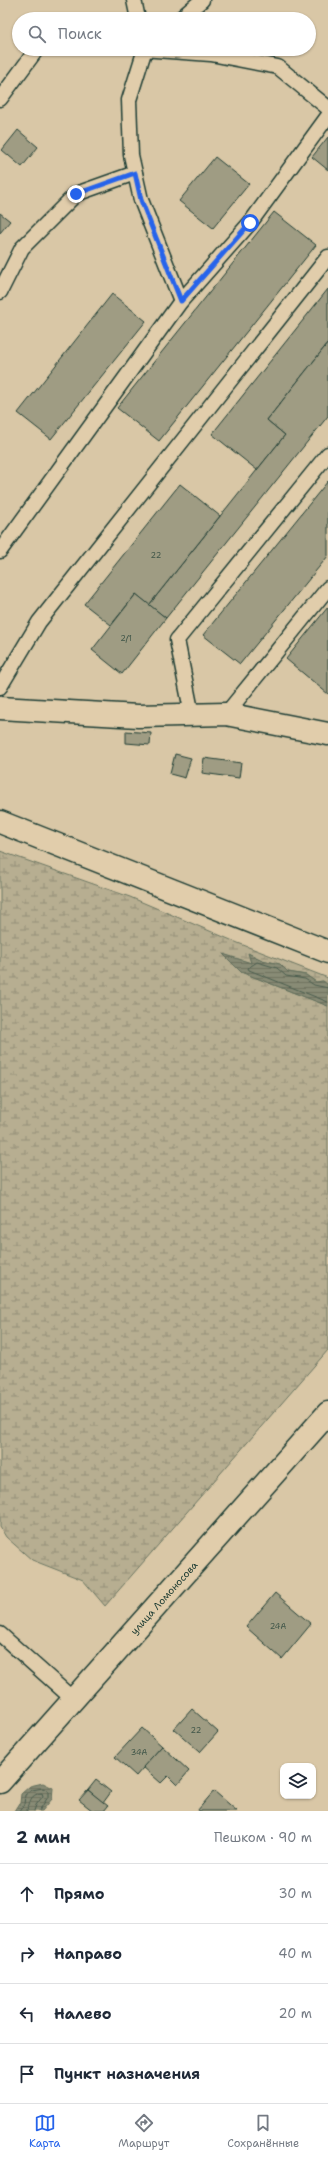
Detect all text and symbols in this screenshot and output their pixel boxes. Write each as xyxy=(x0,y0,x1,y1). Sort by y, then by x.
search box xyxy=(12,12,316,56)
icon: search xyxy=(26,23,48,45)
text: Поиск xyxy=(58,24,102,44)
route end xyxy=(67,185,85,203)
route start xyxy=(241,214,259,232)
house number: 22 xyxy=(151,550,162,561)
house number: 2/1 xyxy=(120,633,132,644)
street label: улица Ломоносова xyxy=(128,1558,201,1637)
house number: 24А xyxy=(270,1621,286,1632)
house number: 22 xyxy=(191,1725,202,1736)
house number: 34А xyxy=(131,1747,148,1758)
map controls xyxy=(280,1763,316,1799)
button: layers xyxy=(280,1763,316,1799)
text: 2 мин xyxy=(16,1826,71,1848)
text: Пешком · 90 m xyxy=(214,1829,312,1846)
icon: ahead xyxy=(16,1883,38,1905)
text: Прямо xyxy=(54,1884,104,1904)
text: 30 m xyxy=(278,1885,312,1902)
icon: right xyxy=(16,1943,38,1965)
text: Направо xyxy=(54,1944,122,1964)
text: 40 m xyxy=(278,1945,312,1962)
icon: left xyxy=(16,2003,38,2025)
text: Налево xyxy=(54,2004,112,2024)
text: 20 m xyxy=(279,2005,312,2022)
icon: arrive xyxy=(16,2063,38,2085)
text: Пункт назначения xyxy=(54,2064,200,2084)
tab: Карта xyxy=(29,2112,60,2151)
tab: Маршрут xyxy=(118,2112,169,2151)
tab: Сохранённые xyxy=(227,2112,299,2151)

